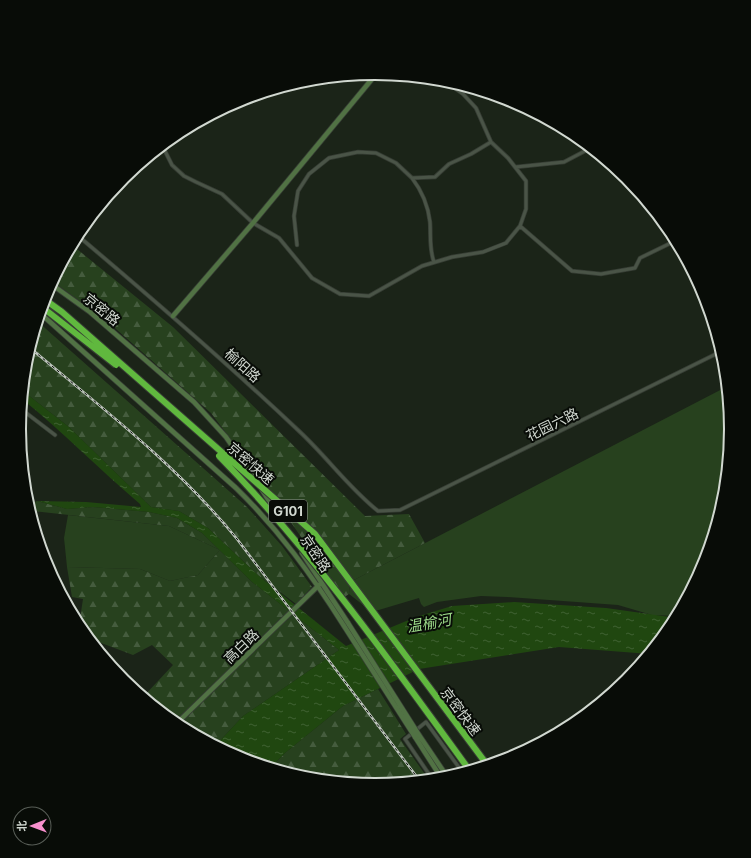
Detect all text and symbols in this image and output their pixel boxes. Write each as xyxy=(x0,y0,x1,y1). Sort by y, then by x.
street label: 京密路 xyxy=(80,289,124,329)
street label: 榆阳路 xyxy=(222,345,264,385)
street label: 花园六路 xyxy=(523,404,581,444)
street label: 京密快速 xyxy=(224,438,278,488)
road number: G101 xyxy=(269,500,307,522)
street label: 京密路 xyxy=(297,531,335,575)
water label: 温榆河 xyxy=(405,609,456,636)
street label: 高白路 xyxy=(220,625,262,667)
street label: 京密快速 xyxy=(437,684,485,738)
north arrow xyxy=(12,806,52,846)
text: 北 xyxy=(15,821,29,832)

